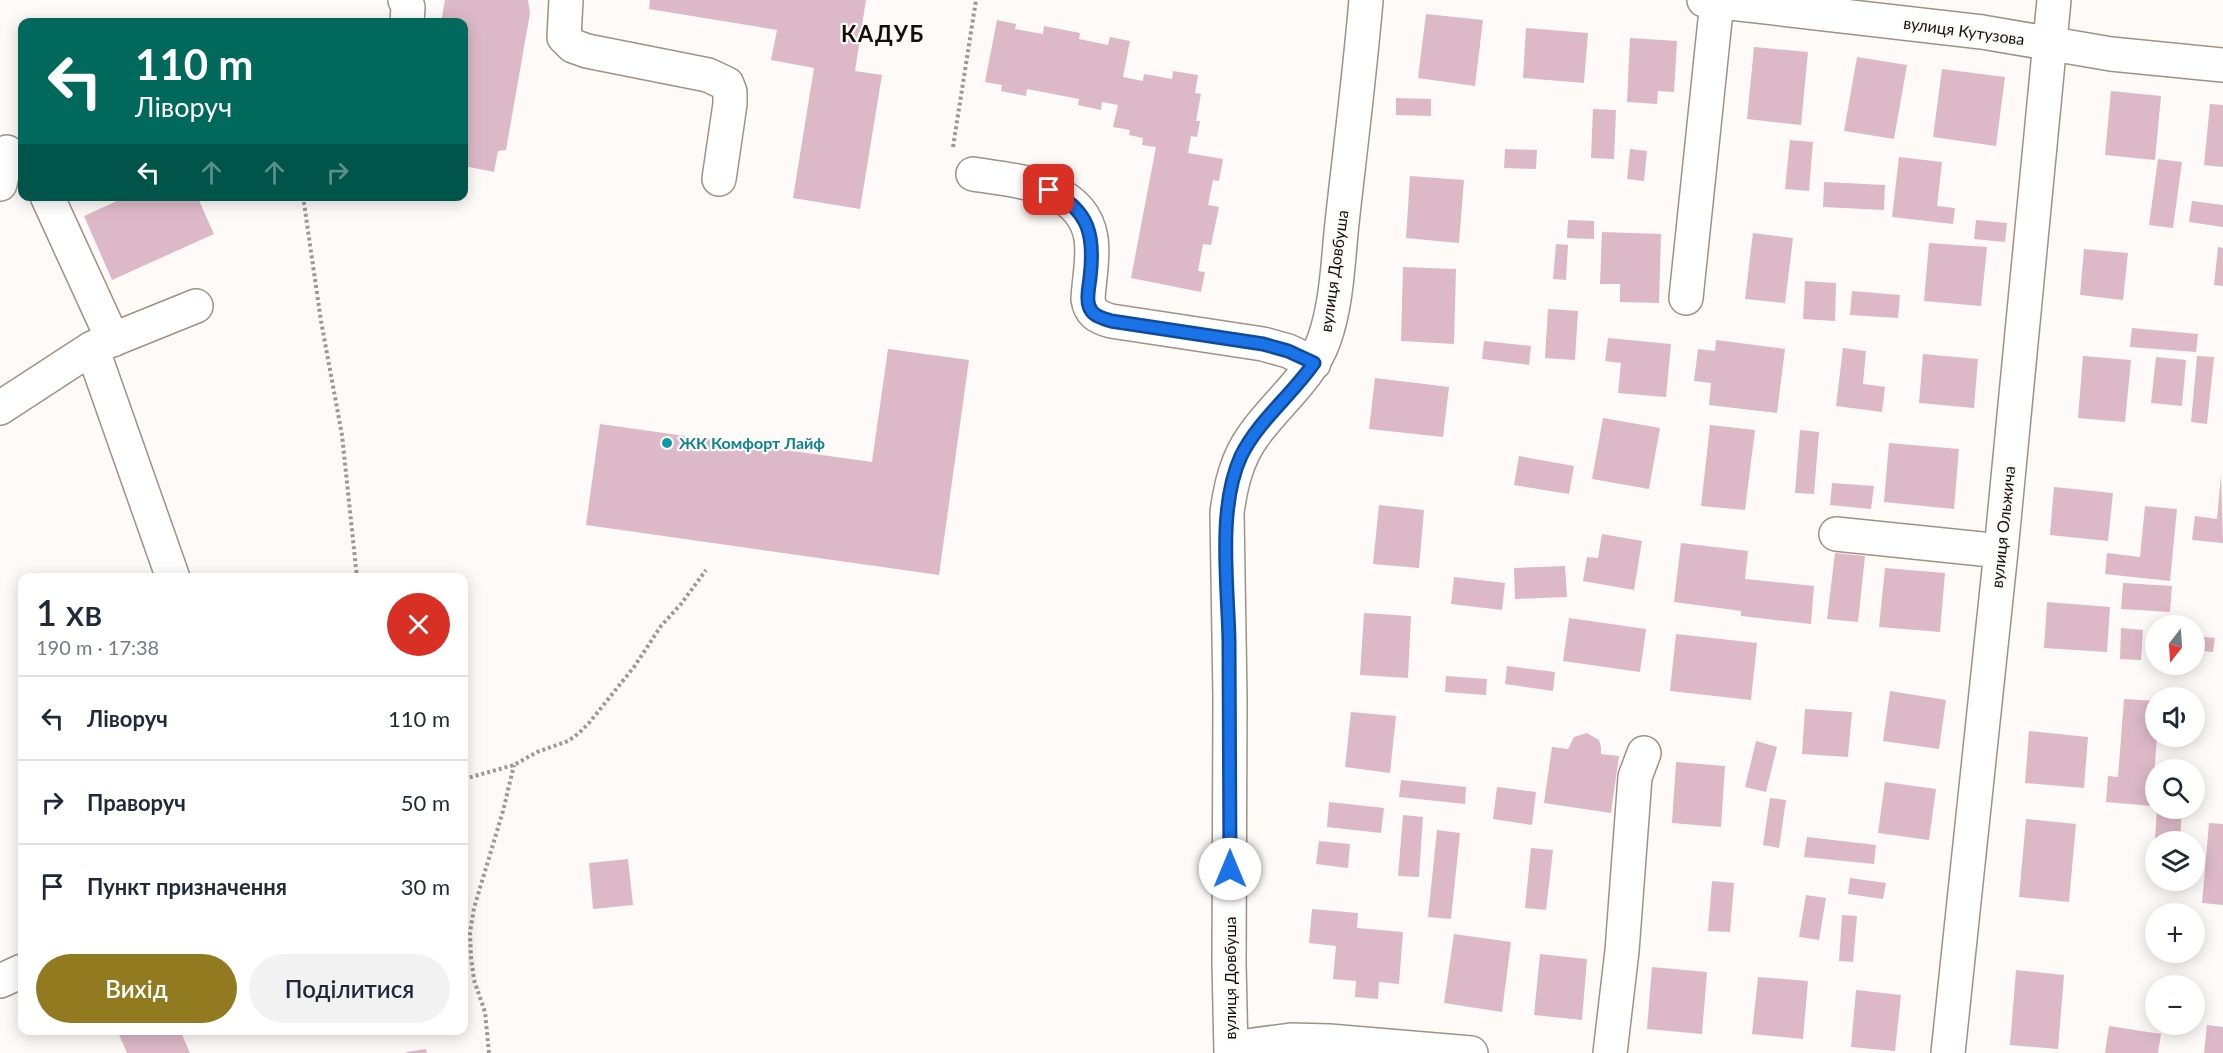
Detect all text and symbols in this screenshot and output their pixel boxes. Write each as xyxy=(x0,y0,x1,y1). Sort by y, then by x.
street label: вулиця Кутузова xyxy=(1902,13,2026,48)
district label: КАДУБ xyxy=(841,20,925,47)
text: 110 m xyxy=(135,39,253,89)
icon: left xyxy=(36,42,114,120)
text: Ліворуч xyxy=(135,90,232,123)
icon: left xyxy=(132,156,165,189)
icon: ahead xyxy=(195,156,228,189)
icon: ahead xyxy=(258,156,291,189)
icon: right xyxy=(321,156,354,189)
pin xyxy=(1023,164,1074,215)
icon: arrive xyxy=(1032,173,1065,206)
street label: вулиця Довбуша xyxy=(1316,209,1351,333)
place label: ЖК Комфорт Лайф xyxy=(679,433,825,452)
marker: ЖК Комфорт Лайф xyxy=(660,436,674,450)
street label: вулиця Ольжича xyxy=(1987,465,2018,589)
text: 1 хв xyxy=(36,590,102,634)
button: close xyxy=(387,593,450,656)
north arrow xyxy=(2145,615,2205,675)
map controls xyxy=(2145,615,2205,1035)
text: 190 m · 17:38 xyxy=(36,635,159,659)
button: sound xyxy=(2145,687,2205,747)
icon: left xyxy=(36,702,69,735)
text: Ліворуч xyxy=(87,705,168,732)
text: 110 m xyxy=(388,705,450,732)
button: search xyxy=(2145,759,2205,819)
icon: right xyxy=(36,786,69,819)
text: Праворуч xyxy=(87,789,186,816)
text: 50 m xyxy=(401,789,450,816)
button: layers xyxy=(2145,831,2205,891)
position arrow xyxy=(1198,837,1262,901)
icon: arrive xyxy=(36,870,69,903)
text: Пункт призначення xyxy=(87,873,287,900)
text: 30 m xyxy=(401,873,450,900)
button: + xyxy=(2145,903,2205,963)
street label: вулиця Довбуша xyxy=(1220,917,1239,1039)
button: Вихід xyxy=(36,954,237,1023)
button: Поділитися xyxy=(249,954,450,1023)
button: − xyxy=(2145,975,2205,1035)

